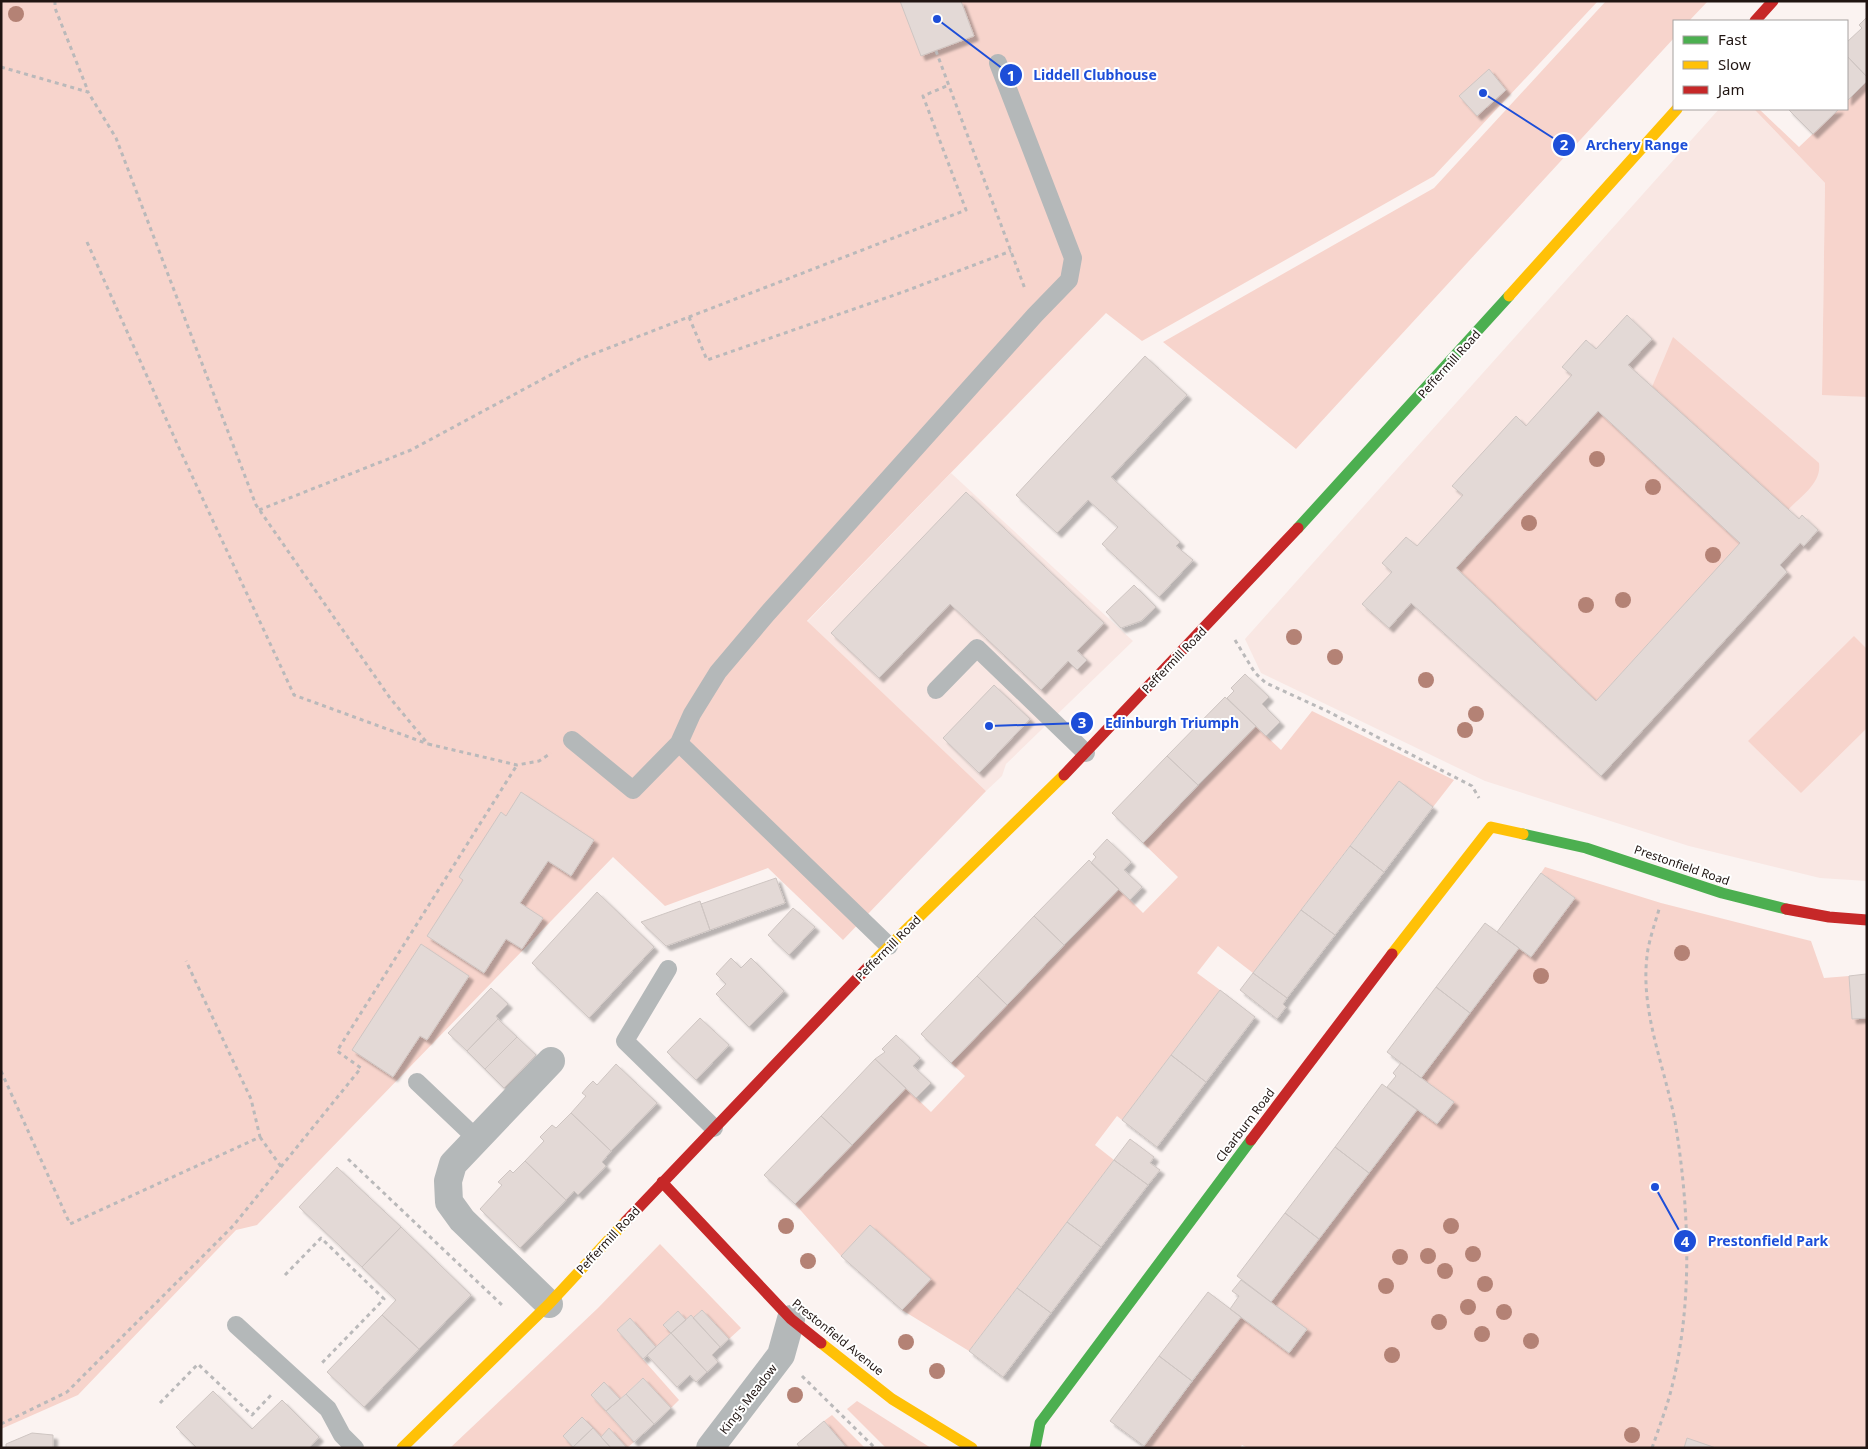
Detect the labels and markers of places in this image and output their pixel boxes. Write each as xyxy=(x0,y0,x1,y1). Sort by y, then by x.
callout: Liddell Clubhouse xyxy=(999,61,1167,90)
callout: Archery Range xyxy=(1551,130,1699,159)
callout: Edinburgh Triumph xyxy=(1069,709,1249,738)
callout: Prestonfield Park xyxy=(1672,1227,1838,1256)

